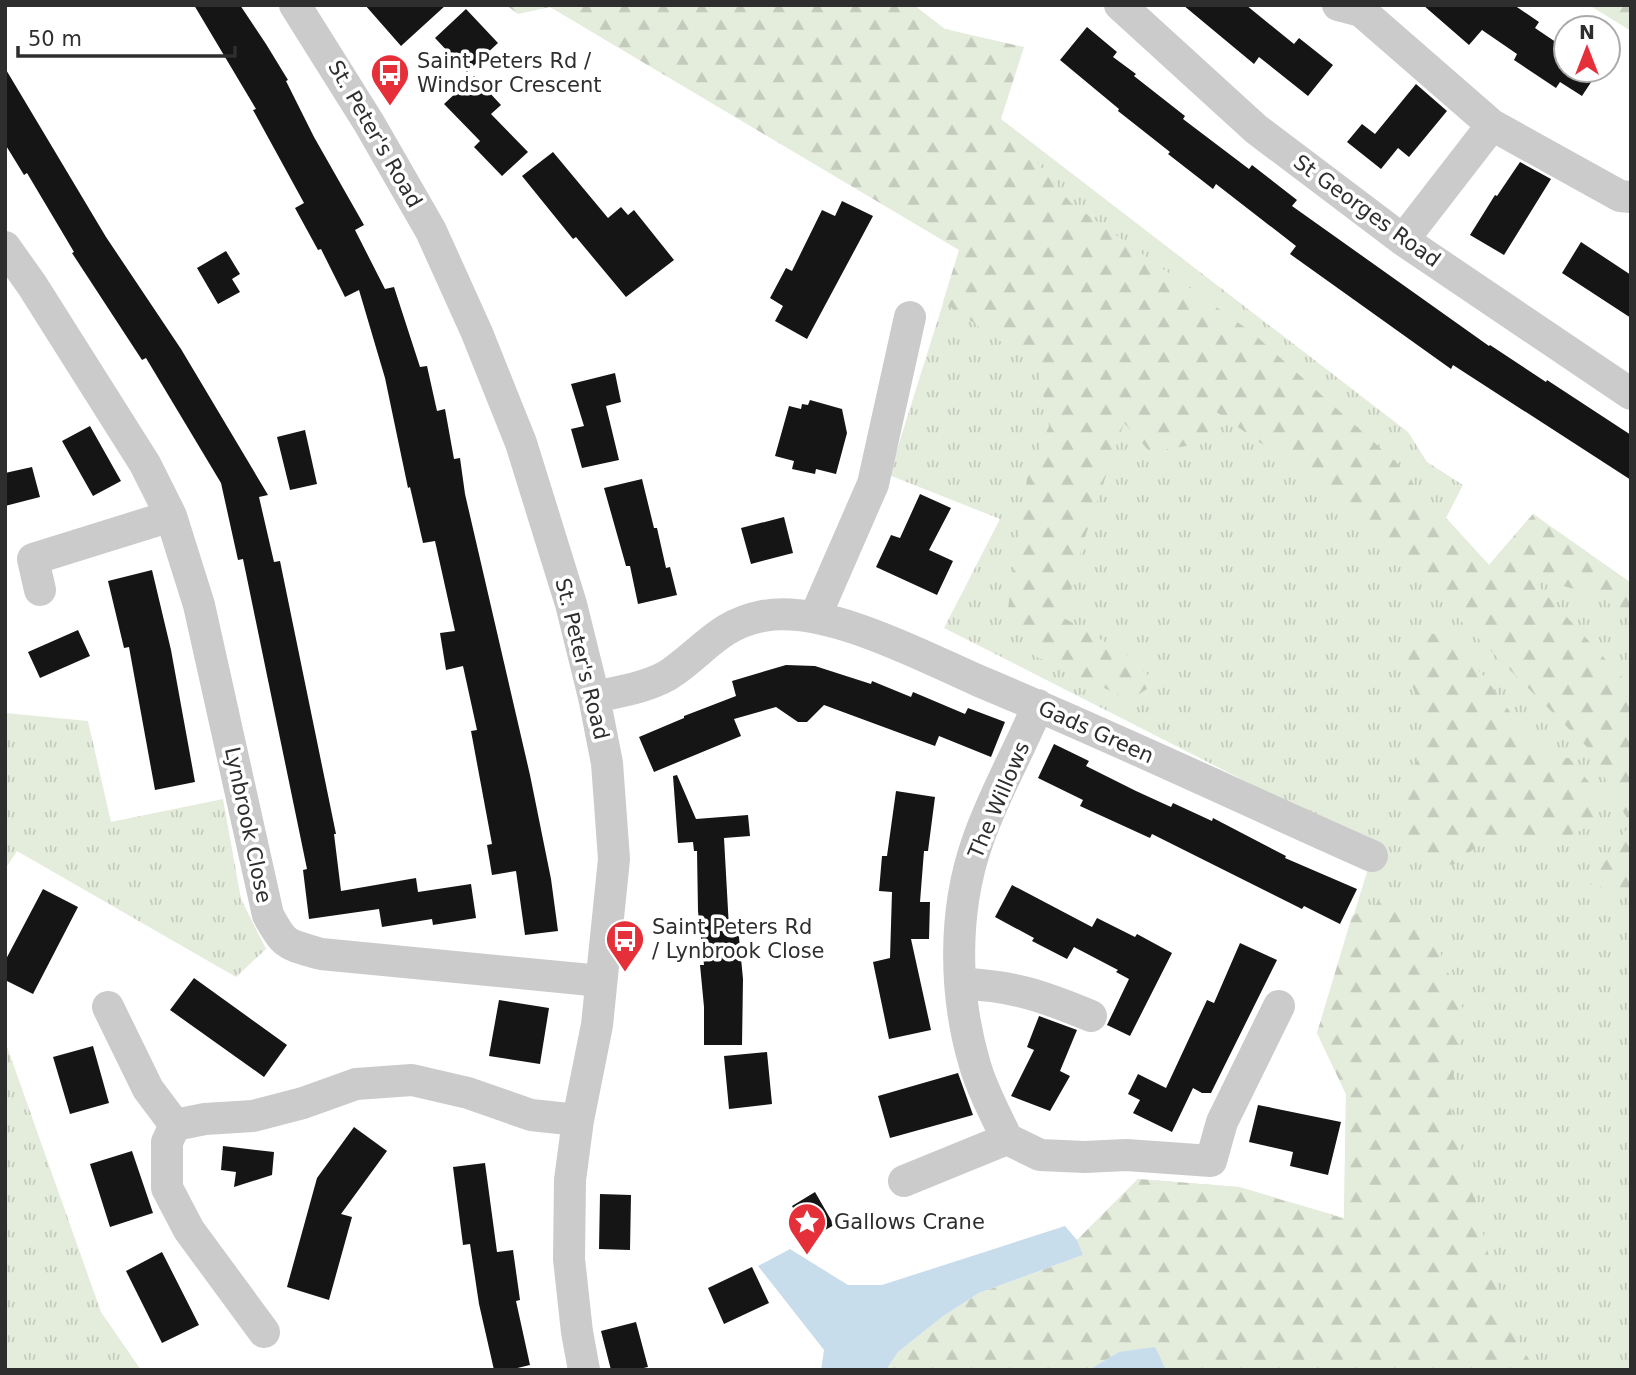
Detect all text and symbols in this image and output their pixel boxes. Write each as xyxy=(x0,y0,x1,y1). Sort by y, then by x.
scale bar xyxy=(18,14,234,58)
north arrow xyxy=(1552,14,1622,84)
text: N xyxy=(1579,21,1595,43)
text: 50 m xyxy=(28,27,82,51)
place label: Saint Peters Rd / Windsor Crescent xyxy=(417,49,602,97)
bus stop icon: Saint Peters Rd / Windsor Crescent xyxy=(369,52,411,107)
street label: St. Peter's Road xyxy=(323,56,427,212)
street label: St Georges Road xyxy=(1289,150,1445,272)
street label: St. Peter's Road xyxy=(550,576,614,742)
street label: Gads Green xyxy=(1035,696,1157,768)
street label: The Willows xyxy=(963,738,1034,863)
street label: Lynbrook Close xyxy=(220,745,276,905)
place label: Saint Peters Rd / Lynbrook Close xyxy=(652,915,825,963)
bus stop icon: Saint Peters Rd / Lynbrook Close xyxy=(604,918,646,973)
place icon: Gallows Crane xyxy=(786,1201,828,1256)
place label: Gallows Crane xyxy=(834,1210,985,1234)

